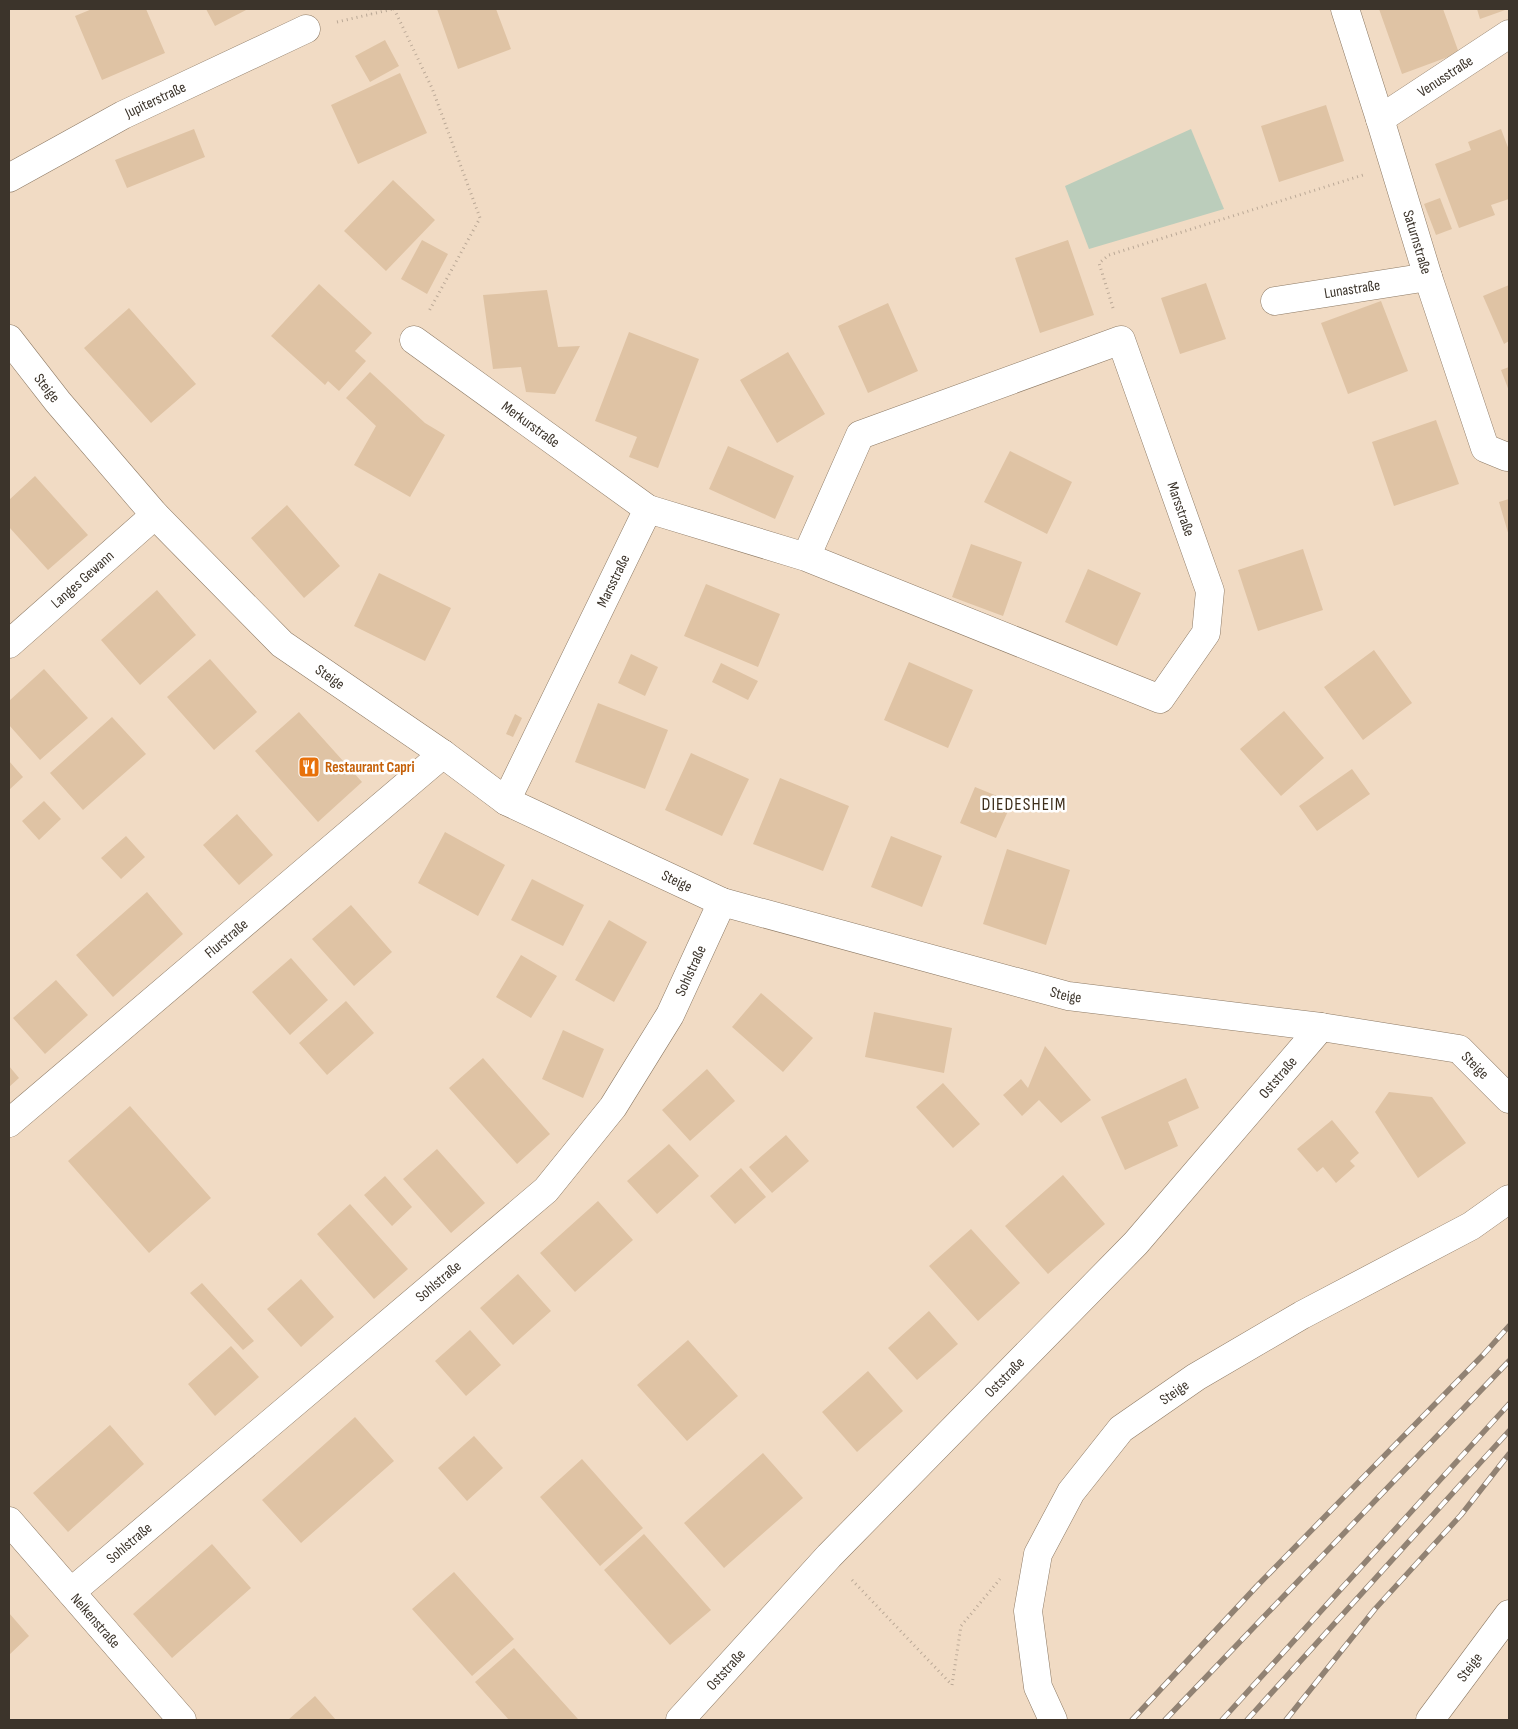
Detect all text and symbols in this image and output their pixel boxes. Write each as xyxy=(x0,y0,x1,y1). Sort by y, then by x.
street label: Venusstraße xyxy=(1414,51,1477,102)
street label: Jupiterstraße xyxy=(121,78,189,123)
street label: Saturnstraße xyxy=(1398,208,1436,276)
street label: Lunastraße xyxy=(1323,276,1381,303)
street label: Steige xyxy=(29,370,64,407)
street label: Merkurstraße xyxy=(498,397,563,452)
street label: Marsstraße xyxy=(1162,480,1199,539)
street label: Langes Gewann xyxy=(47,547,118,612)
street label: Marsstraße xyxy=(593,551,634,610)
street label: Steige xyxy=(311,660,348,694)
restaurant icon: Restaurant Capri xyxy=(297,755,321,779)
place label: Restaurant Capri xyxy=(325,758,414,777)
district label: DIEDESHEIM xyxy=(982,794,1066,815)
street label: Steige xyxy=(658,866,695,897)
street label: Flurstraße xyxy=(201,915,252,963)
street label: Sohlstraße xyxy=(671,942,711,999)
street label: Steige xyxy=(1048,983,1082,1008)
street label: Steige xyxy=(1457,1048,1493,1084)
street label: Oststraße xyxy=(1255,1053,1301,1103)
street label: Sohlstraße xyxy=(412,1257,465,1306)
street label: Oststraße xyxy=(981,1353,1029,1402)
street label: Steige xyxy=(1156,1376,1193,1409)
street label: Sohlstraße xyxy=(103,1519,156,1568)
street label: Nelkenstraße xyxy=(66,1590,124,1652)
street label: Oststraße xyxy=(702,1645,750,1695)
street label: Steige xyxy=(1453,1649,1487,1686)

